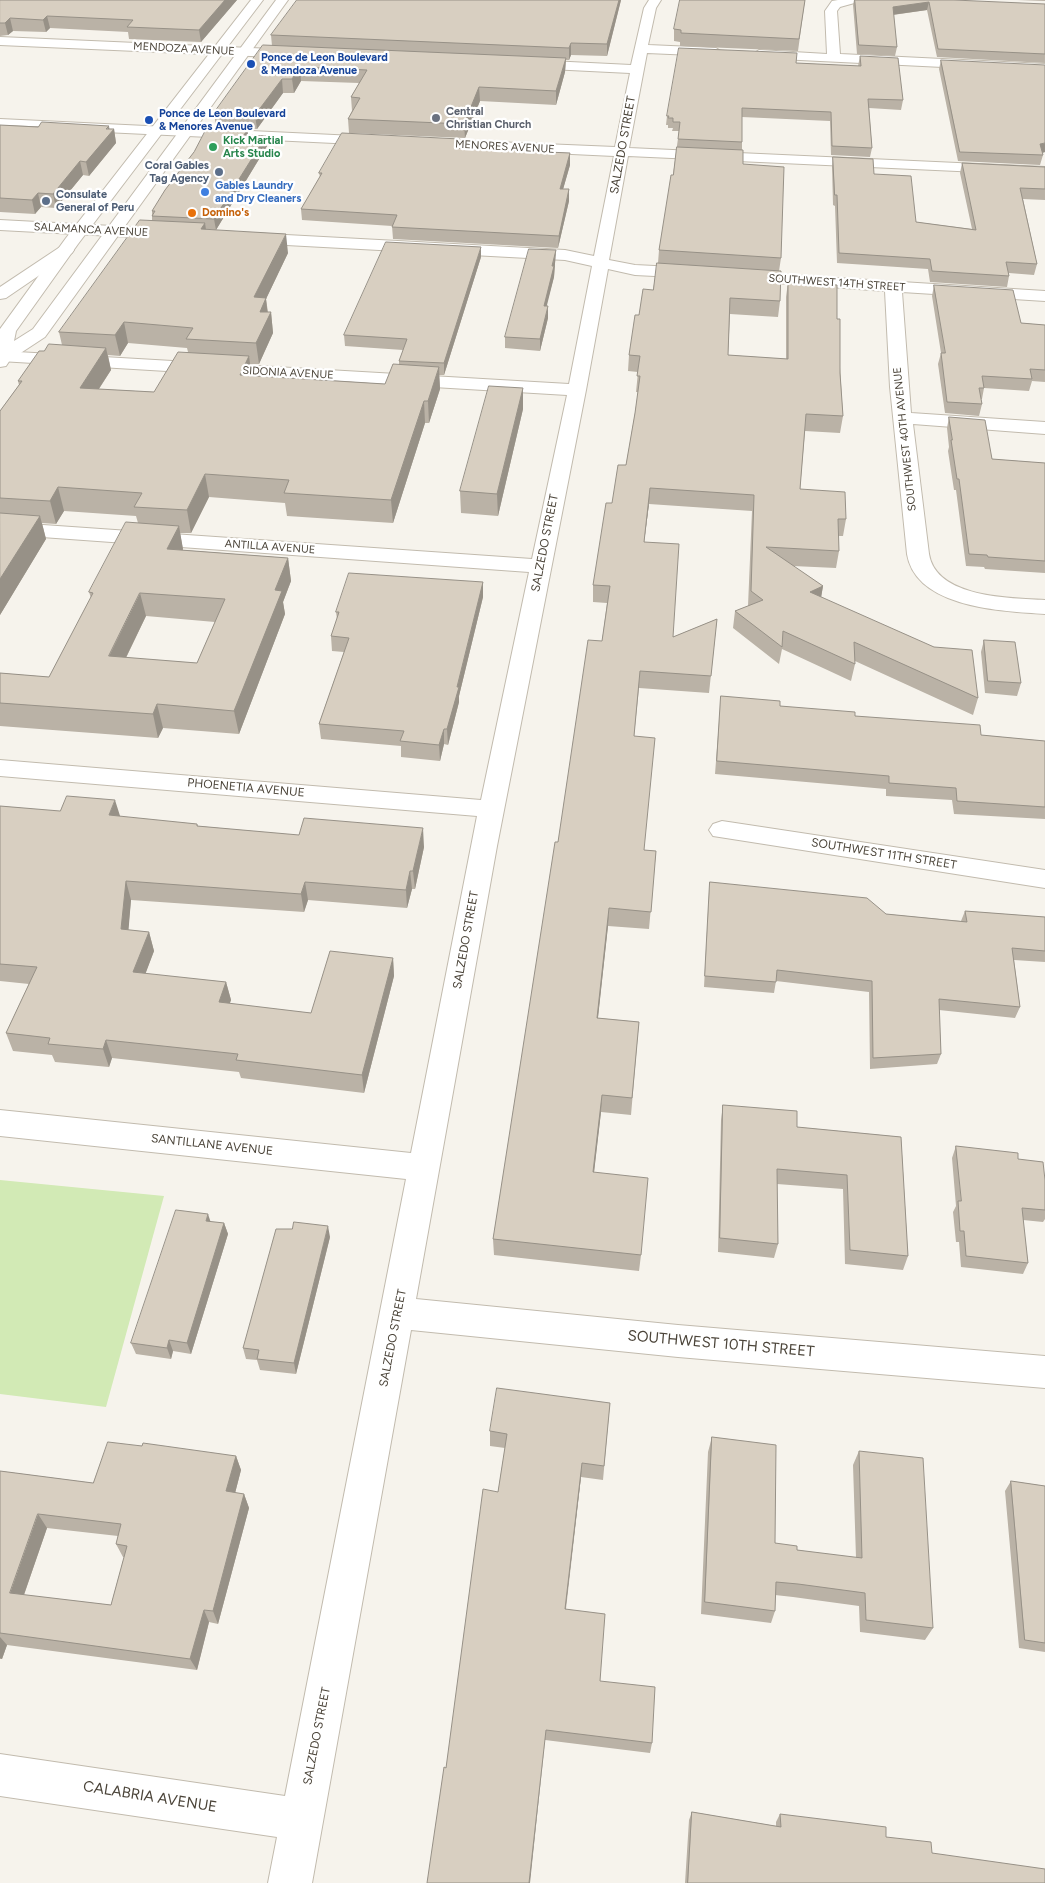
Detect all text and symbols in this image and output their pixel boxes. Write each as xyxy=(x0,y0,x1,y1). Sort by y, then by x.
street label: MENDOZA AVENUE xyxy=(133,40,235,58)
place label: Ponce de Leon Boulevard & Mendoza Avenue xyxy=(261,51,388,77)
marker: Ponce de Leon Boulevard & Mendoza Avenue xyxy=(245,58,257,70)
street label: SALZEDO STREET xyxy=(607,95,639,195)
place label: Central Christian Church xyxy=(446,105,531,131)
place label: Ponce de Leon Boulevard & Menores Avenue xyxy=(159,107,286,133)
marker: Central Christian Church xyxy=(430,112,442,124)
marker: Ponce de Leon Boulevard & Menores Avenue xyxy=(143,114,155,126)
place label: Kick Martial Arts Studio xyxy=(223,134,283,160)
street label: MENORES AVENUE xyxy=(455,138,555,156)
marker: Kick Martial Arts Studio xyxy=(207,141,219,153)
place label: Coral Gables Tag Agency xyxy=(145,159,209,185)
marker: Coral Gables Tag Agency xyxy=(213,166,225,178)
place label: Gables Laundry and Dry Cleaners xyxy=(215,179,301,205)
marker: Gables Laundry and Dry Cleaners xyxy=(199,186,211,198)
place label: Consulate General of Peru xyxy=(56,188,134,214)
marker: Consulate General of Peru xyxy=(40,195,52,207)
place label: Domino's xyxy=(202,206,249,220)
marker: Domino's xyxy=(186,207,198,219)
street label: SALAMANCA AVENUE xyxy=(33,220,149,240)
street label: SOUTHWEST 14TH STREET xyxy=(768,272,906,294)
street label: SIDONIA AVENUE xyxy=(242,364,334,382)
street label: SOUTHWEST 40TH AVENUE xyxy=(891,366,919,512)
street label: SALZEDO STREET xyxy=(528,493,562,593)
street label: ANTILLA AVENUE xyxy=(224,537,316,557)
street label: PHOENETIA AVENUE xyxy=(187,776,305,800)
street label: SOUTHWEST 11TH STREET xyxy=(810,835,958,873)
street label: SALZEDO STREET xyxy=(450,890,482,990)
street label: SANTILLANE AVENUE xyxy=(150,1131,274,1159)
street label: SALZEDO STREET xyxy=(376,1288,410,1388)
street label: SOUTHWEST 10TH STREET xyxy=(627,1327,815,1361)
street label: SALZEDO STREET xyxy=(300,1686,334,1786)
street label: CALABRIA AVENUE xyxy=(82,1778,218,1816)

